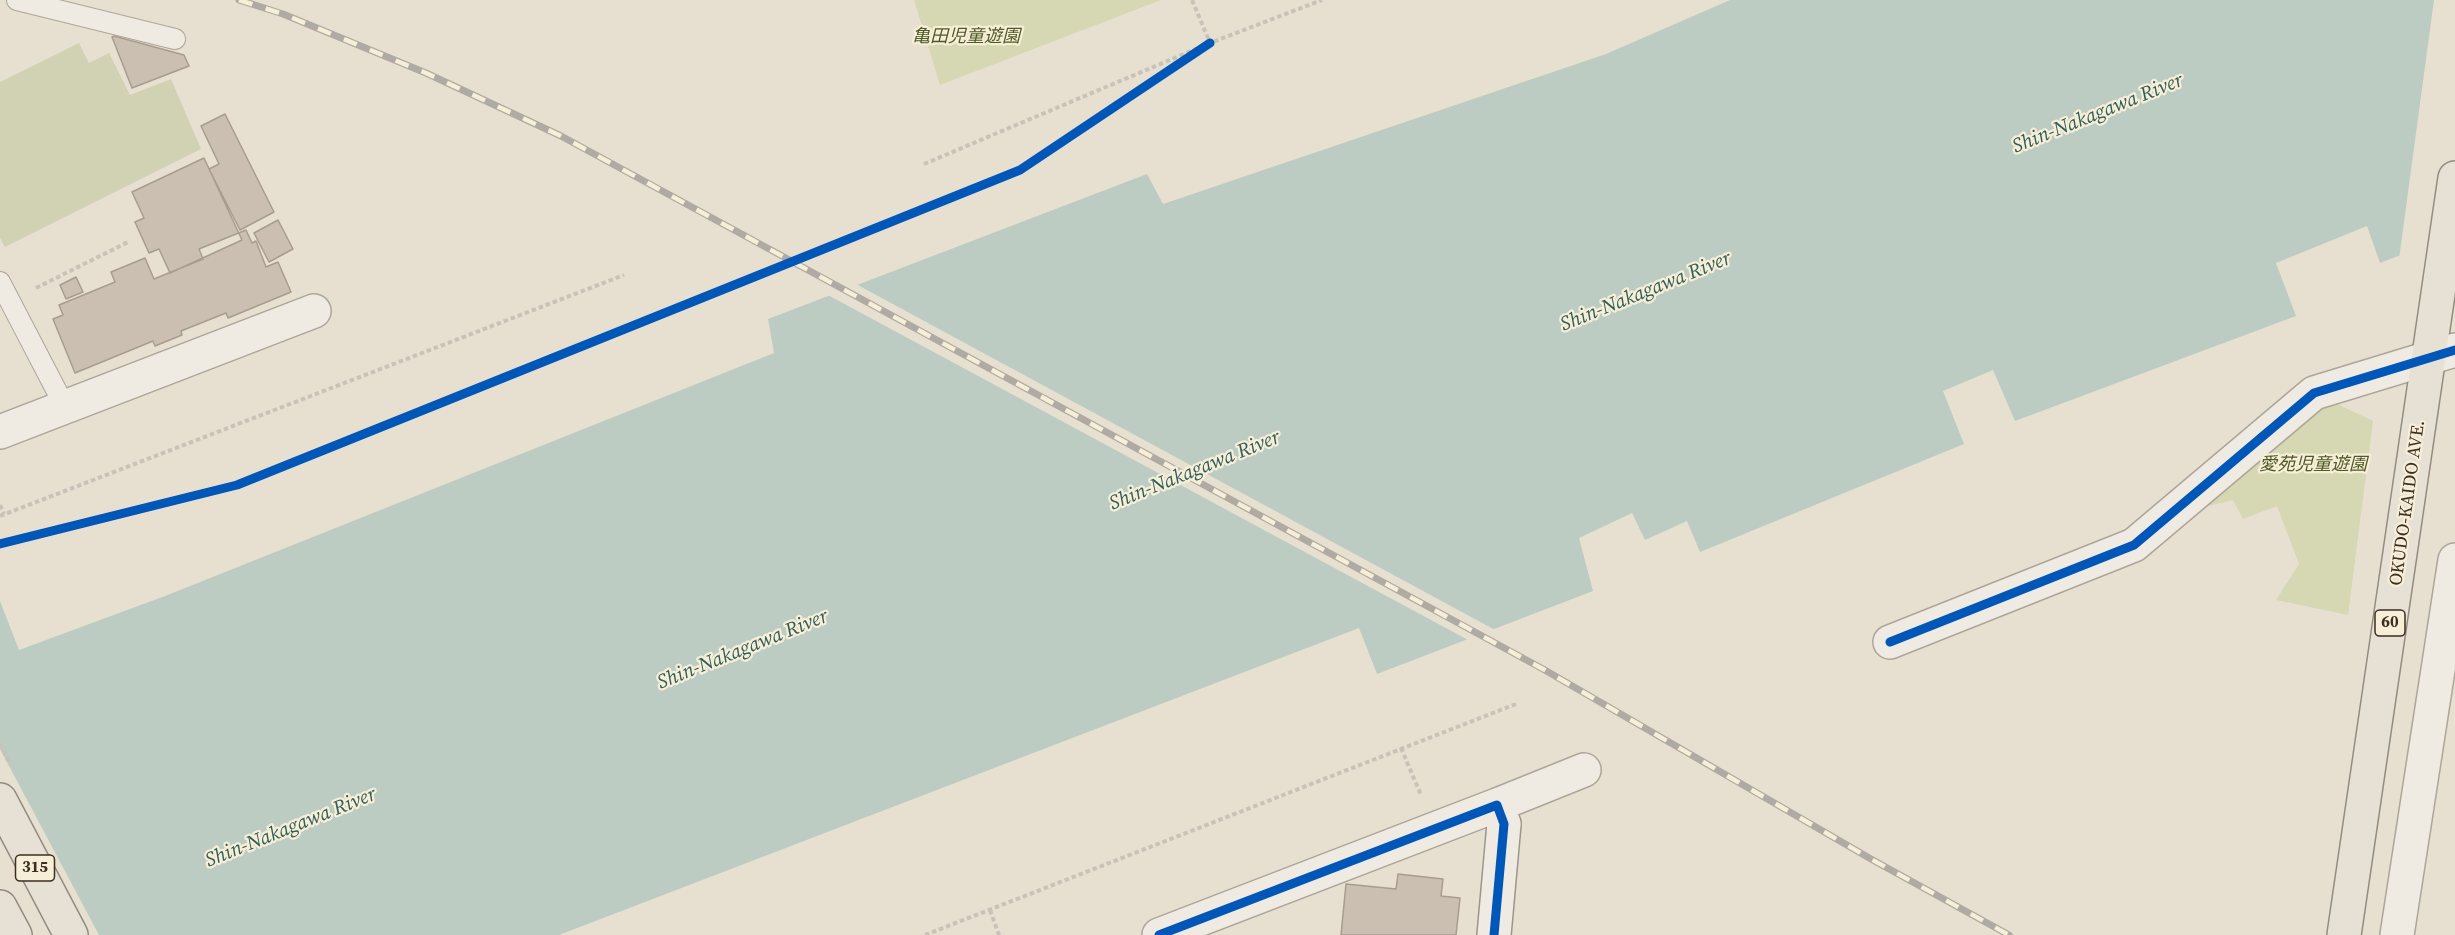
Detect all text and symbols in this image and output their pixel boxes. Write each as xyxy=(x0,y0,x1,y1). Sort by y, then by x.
park label: 亀田児童遊園 xyxy=(912,26,1020,48)
water label: Shin-Nakagawa River xyxy=(2009,69,2187,159)
water label: Shin-Nakagawa River xyxy=(1557,247,1735,337)
street label: OKUDO-KAIDO AVE. xyxy=(2386,419,2430,587)
water label: Shin-Nakagawa River xyxy=(1106,426,1284,516)
park label: 愛苑児童遊園 xyxy=(2259,454,2367,476)
water label: Shin-Nakagawa River xyxy=(654,605,832,695)
road number: 60 xyxy=(2375,610,2405,636)
water label: Shin-Nakagawa River xyxy=(202,783,380,873)
road number: 315 xyxy=(15,855,54,881)

